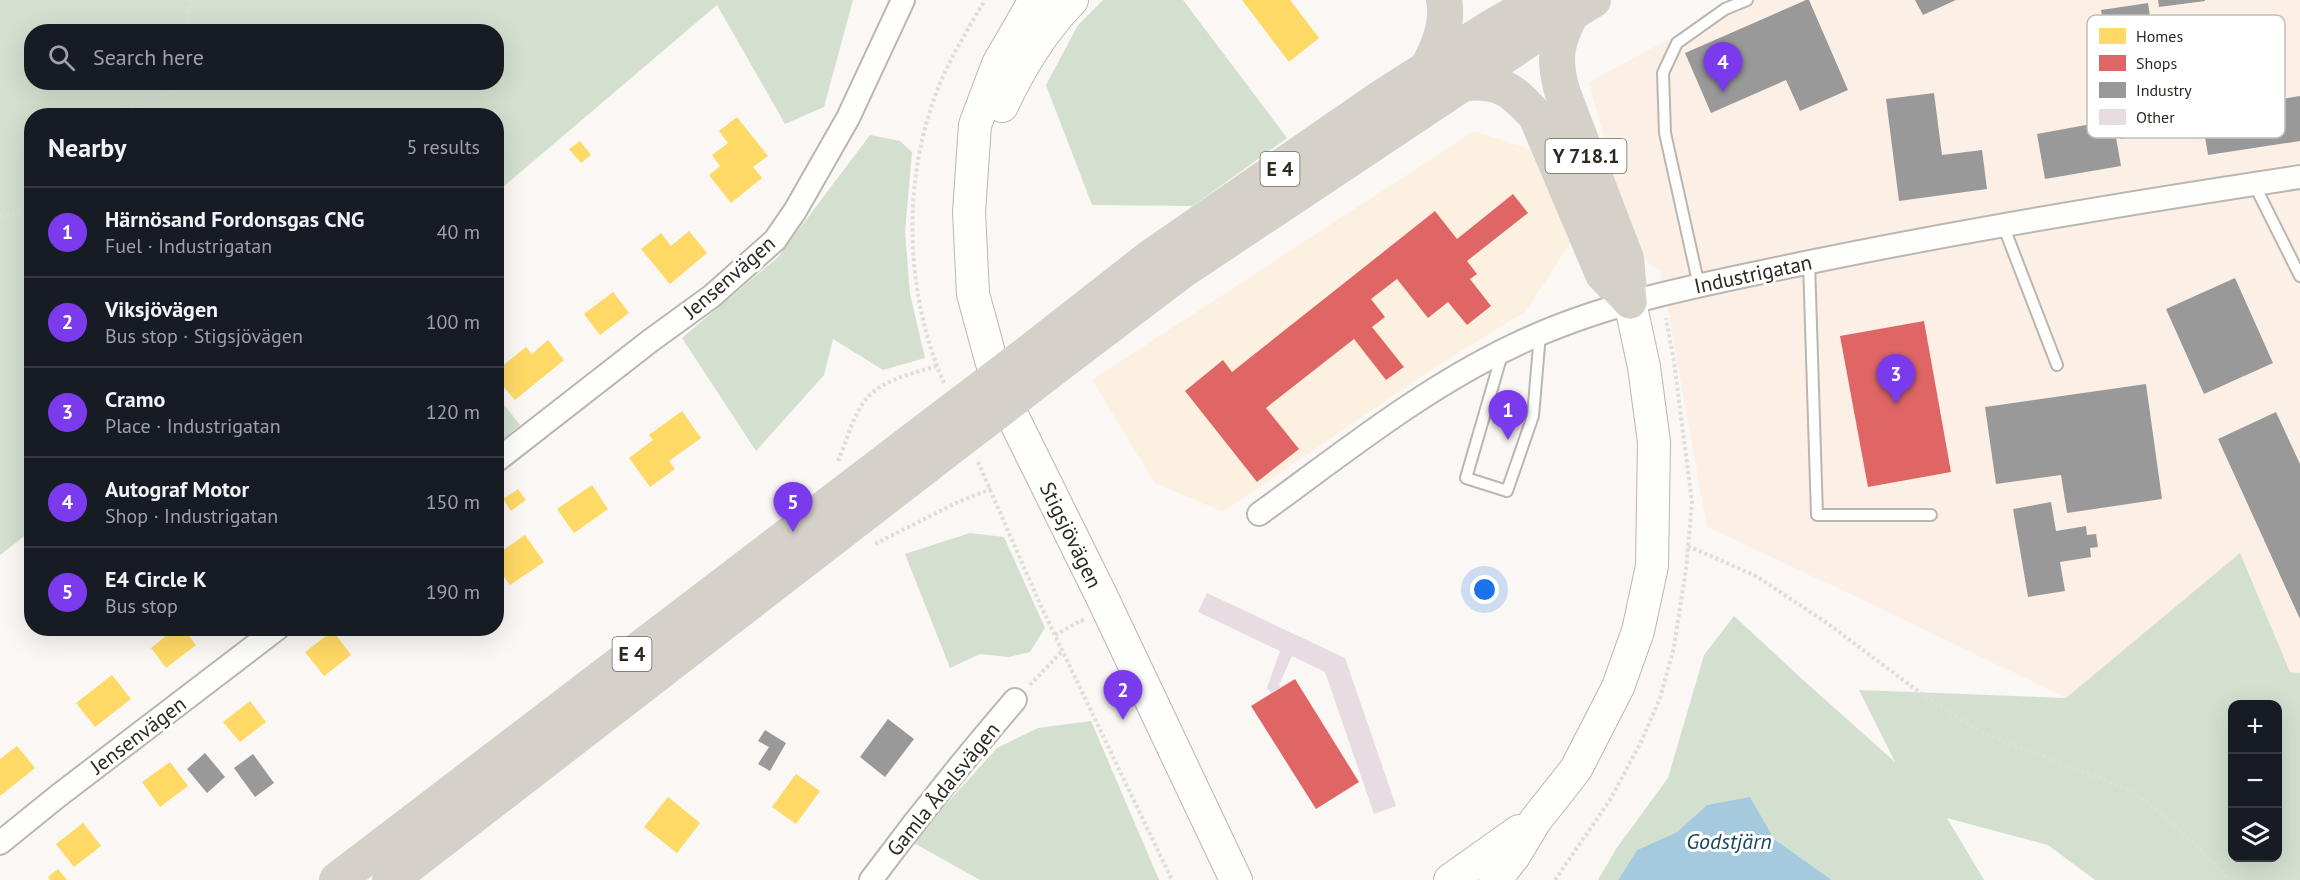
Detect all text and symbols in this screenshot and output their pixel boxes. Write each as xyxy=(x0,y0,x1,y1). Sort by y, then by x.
legend xyxy=(2087,15,2285,138)
search box xyxy=(24,24,504,90)
text: Homes xyxy=(2136,26,2183,46)
icon: search xyxy=(45,41,78,74)
pin: 4 xyxy=(1704,42,1742,92)
text: Search here xyxy=(93,43,204,71)
text: Shops xyxy=(2136,53,2177,73)
text: Industry xyxy=(2136,80,2192,100)
text: Other xyxy=(2136,107,2175,127)
text: Nearby xyxy=(48,131,126,164)
text: 5 results xyxy=(407,134,480,160)
road number: Y 718.1 xyxy=(1546,139,1626,173)
road number: E 4 xyxy=(1260,152,1300,186)
text: Härnösand Fordonsgas CNG xyxy=(105,205,364,233)
text: 1 xyxy=(62,219,73,245)
text: 40 m xyxy=(437,219,480,245)
street label: Jensenvägen xyxy=(677,230,781,325)
text: Fuel · Industrigatan xyxy=(105,233,272,259)
street label: Industrigatan xyxy=(1692,248,1814,300)
text: Viksjövägen xyxy=(105,295,218,323)
text: 2 xyxy=(62,309,73,335)
text: 100 m xyxy=(426,309,480,335)
text: Bus stop · Stigsjövägen xyxy=(105,323,303,349)
pin: 3 xyxy=(1876,354,1916,404)
text: Cramo xyxy=(105,385,165,413)
pin: 1 xyxy=(1488,390,1528,440)
text: 3 xyxy=(62,399,73,425)
text: 120 m xyxy=(426,399,480,425)
text: Place · Industrigatan xyxy=(105,413,281,439)
text: Autograf Motor xyxy=(105,475,249,503)
street label: Stigsjövägen xyxy=(1034,478,1108,592)
pin: 5 xyxy=(774,482,812,532)
text: 4 xyxy=(62,489,73,515)
text: 150 m xyxy=(426,489,480,515)
text: Shop · Industrigatan xyxy=(105,503,278,529)
text: E4 Circle K xyxy=(105,565,207,593)
your location xyxy=(1470,575,1499,604)
text: 5 xyxy=(62,579,73,605)
text: 190 m xyxy=(426,579,480,605)
text: Bus stop xyxy=(105,593,178,619)
road number: E 4 xyxy=(612,637,652,671)
pin: 2 xyxy=(1104,670,1142,720)
street label: Jensenvägen xyxy=(84,690,191,780)
map controls xyxy=(2228,700,2282,862)
button: + xyxy=(2228,700,2282,754)
street label: Gamla Ådalsvägen xyxy=(881,716,1005,862)
button: − xyxy=(2228,754,2282,808)
button: layers xyxy=(2228,808,2282,862)
water label: Godstjärn xyxy=(1686,827,1772,855)

